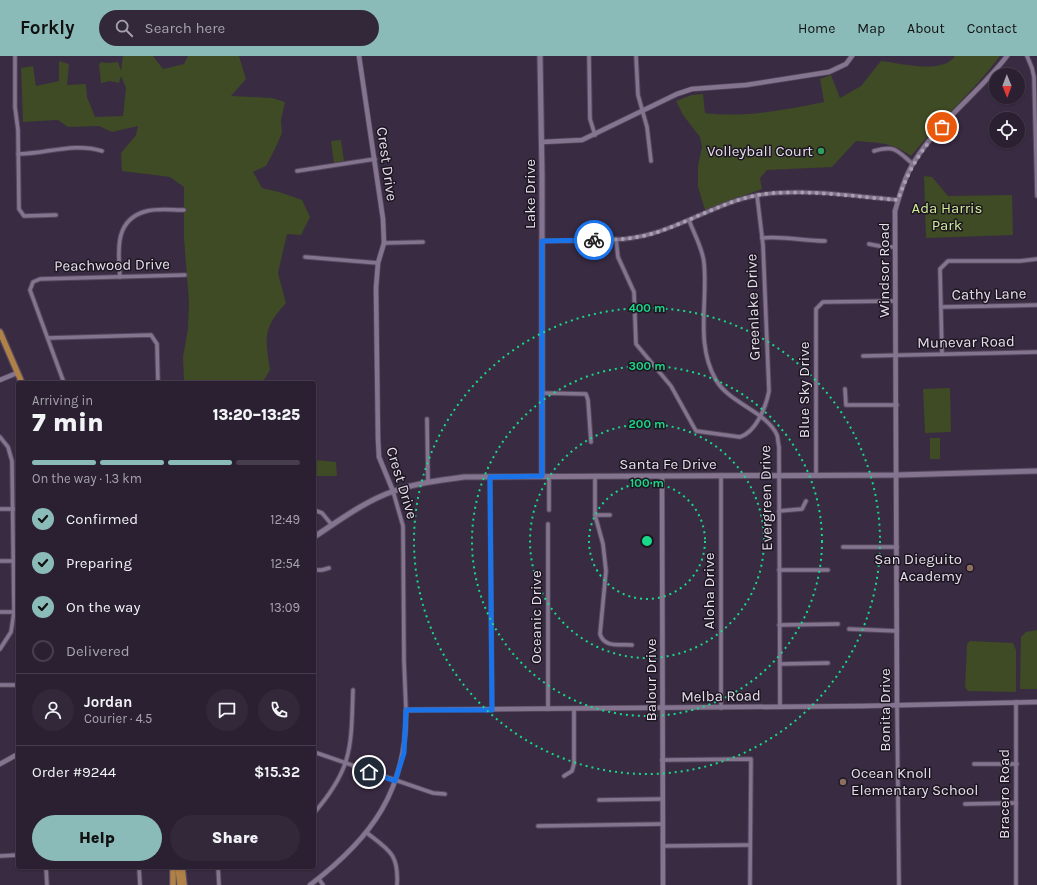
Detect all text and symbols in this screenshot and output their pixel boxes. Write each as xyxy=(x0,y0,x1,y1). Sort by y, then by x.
search box xyxy=(99,10,379,46)
text: Forkly xyxy=(20,17,75,39)
icon: search xyxy=(113,17,135,39)
text: Search here xyxy=(145,19,225,37)
text: Home xyxy=(798,20,835,37)
text: Map xyxy=(857,20,885,37)
text: About xyxy=(907,20,945,37)
text: Contact xyxy=(967,20,1017,37)
north arrow xyxy=(989,68,1025,104)
map controls xyxy=(989,68,1025,148)
pin xyxy=(925,110,959,144)
button: locate xyxy=(989,112,1025,148)
icon: bag xyxy=(931,116,953,138)
street label: Crest Drive xyxy=(373,126,401,202)
place label: Volleyball Court xyxy=(707,142,813,160)
marker: Volleyball Court xyxy=(816,146,826,156)
street label: Lake Drive xyxy=(521,159,539,229)
park label: Ada Harris Park xyxy=(912,199,982,234)
courier xyxy=(574,220,614,260)
street label: Windsor Road xyxy=(875,222,893,318)
icon: bike xyxy=(583,229,605,251)
street label: Greenlake Drive xyxy=(742,253,764,361)
street label: Peachwood Drive xyxy=(54,255,170,275)
street label: Cathy Lane xyxy=(951,284,1027,304)
text: 400 m xyxy=(629,301,665,315)
street label: Munevar Road xyxy=(917,332,1015,352)
street label: Blue Sky Drive xyxy=(795,342,813,438)
text: 300 m xyxy=(628,359,666,373)
text: Arriving in xyxy=(32,393,93,408)
text: 13:20–13:25 xyxy=(213,406,300,424)
text: 7 min xyxy=(32,407,104,438)
text: 200 m xyxy=(629,417,665,431)
street label: Crest Drive xyxy=(383,445,421,521)
street label: Evergreen Drive xyxy=(756,445,776,551)
street label: Santa Fe Drive xyxy=(619,455,717,473)
text: On the way · 1.3 km xyxy=(32,471,142,486)
text: 100 m xyxy=(630,476,664,490)
icon: check xyxy=(32,508,54,530)
text: Confirmed xyxy=(66,510,138,528)
text: 12:49 xyxy=(270,512,300,527)
centre of rings xyxy=(640,534,654,548)
place label: San Dieguito Academy xyxy=(874,550,962,585)
icon: check xyxy=(32,552,54,574)
street label: Aloha Drive xyxy=(700,553,718,629)
text: Preparing xyxy=(66,554,132,572)
text: 12:54 xyxy=(271,556,300,571)
marker: San Dieguito Academy xyxy=(965,563,975,573)
street label: Oceanic Drive xyxy=(527,570,545,664)
icon: check xyxy=(32,596,54,618)
text: On the way xyxy=(66,598,140,616)
text: 13:09 xyxy=(270,600,300,615)
street label: Balour Drive xyxy=(642,638,660,722)
text: Delivered xyxy=(66,642,130,660)
street label: Bonita Drive xyxy=(876,668,894,752)
street label: Melba Road xyxy=(681,686,761,706)
button: person xyxy=(32,689,74,731)
button: chat xyxy=(206,689,248,731)
button: phone xyxy=(258,689,300,731)
text: Jordan xyxy=(84,693,132,711)
text: Courier · 4.5 xyxy=(84,711,152,726)
street label: Bracero Road xyxy=(995,749,1013,839)
pin xyxy=(352,755,386,789)
icon: home xyxy=(358,761,380,783)
text: Order #9244 xyxy=(32,763,116,781)
text: $15.32 xyxy=(254,763,300,781)
place label: Ocean Knoll Elementary School xyxy=(851,764,978,799)
marker: Ocean Knoll Elementary School xyxy=(838,777,848,787)
button: Help xyxy=(32,815,162,861)
button: Share xyxy=(170,815,300,861)

